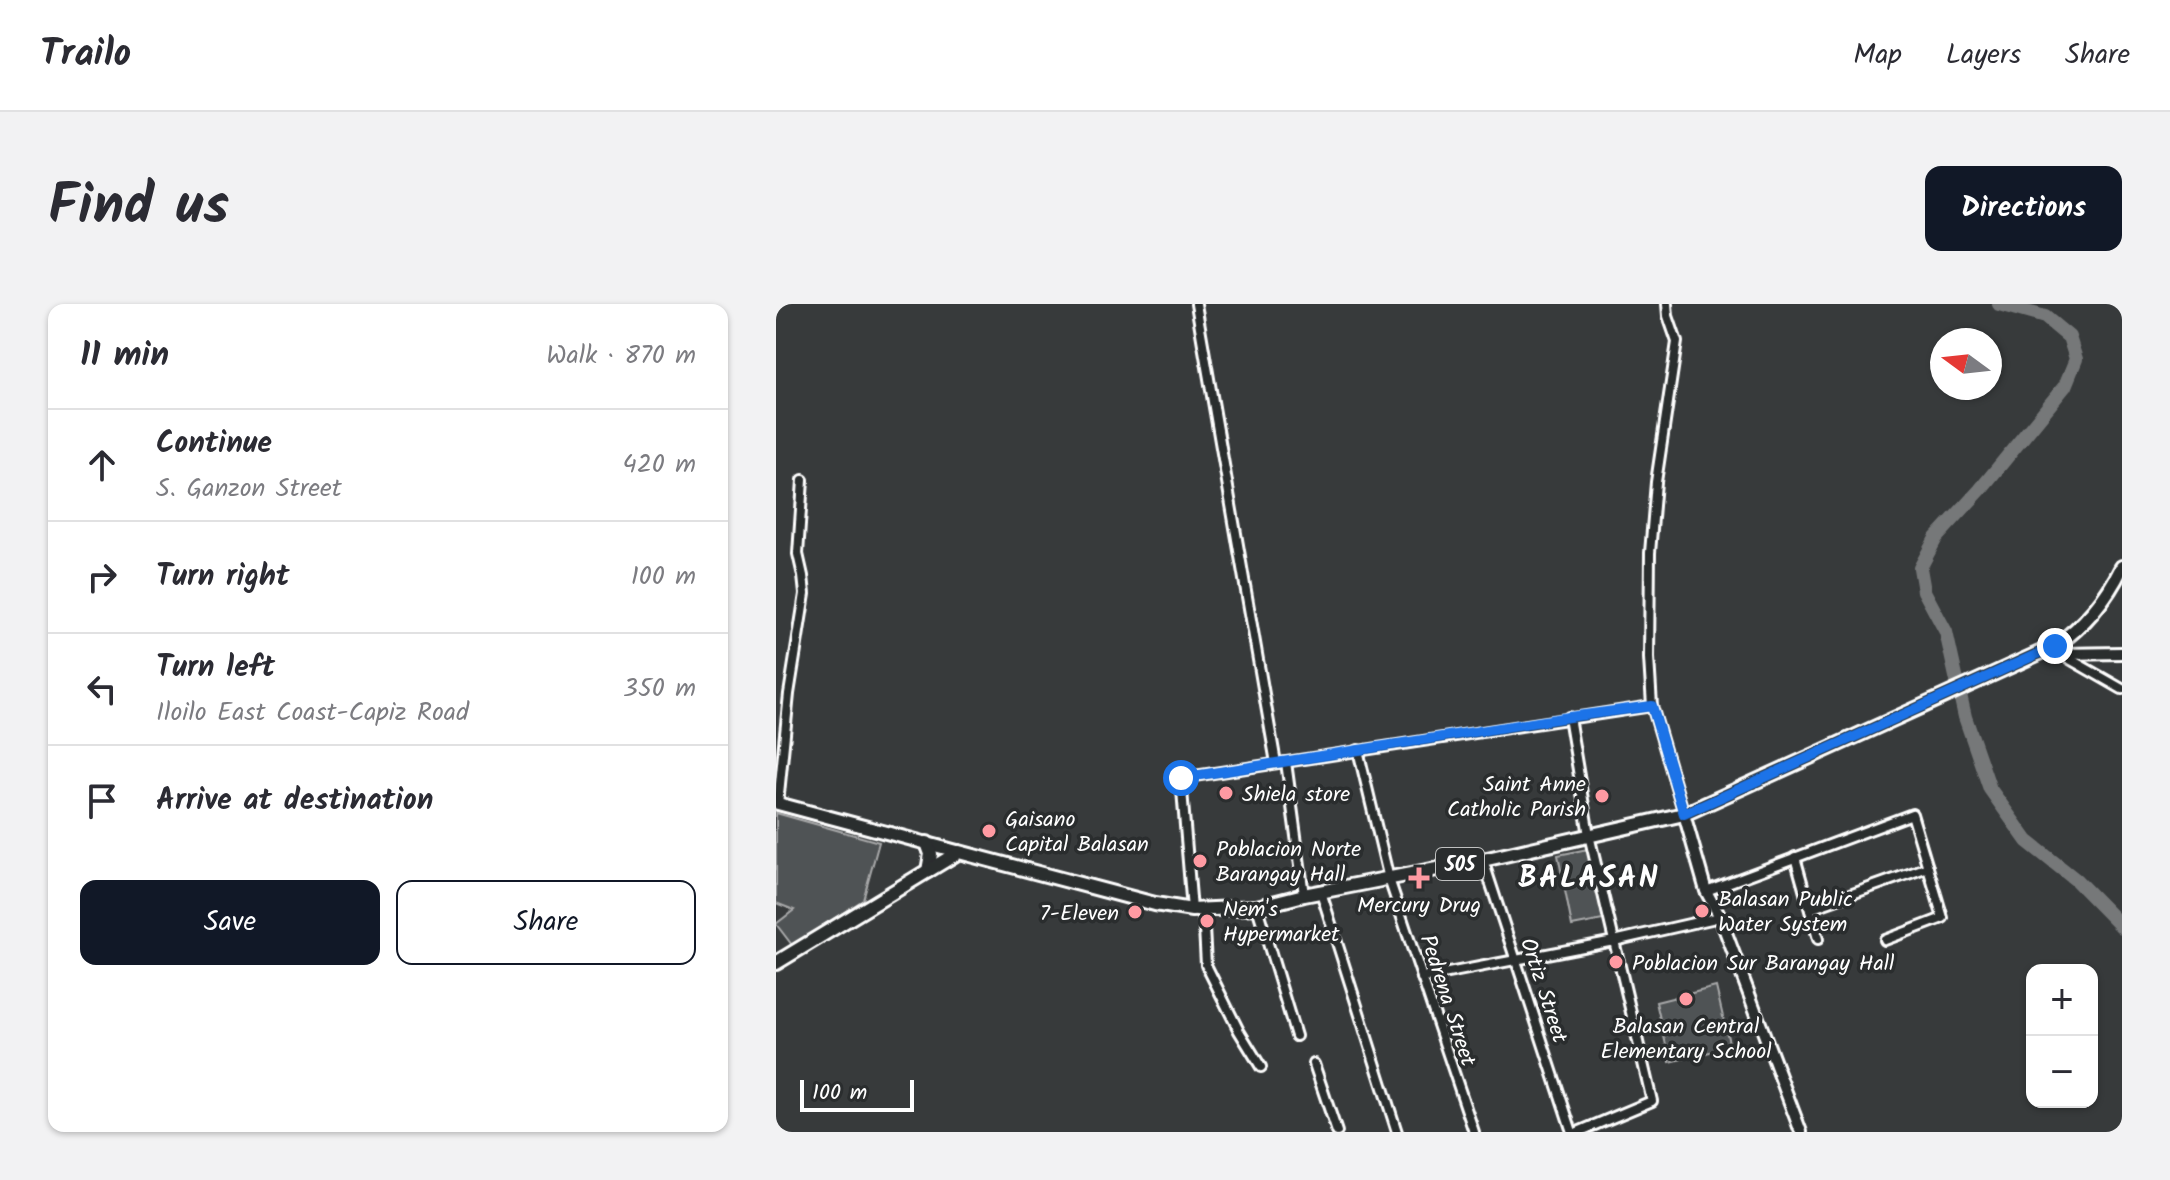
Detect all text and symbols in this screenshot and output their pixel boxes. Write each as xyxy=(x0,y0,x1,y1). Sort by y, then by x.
text: Trailo xyxy=(40,25,131,85)
text: Map xyxy=(1853,33,1902,78)
text: Layers xyxy=(1946,33,2021,78)
text: Share xyxy=(2065,33,2130,78)
text: Find us xyxy=(48,163,229,253)
button: Directions xyxy=(1925,166,2122,251)
north arrow xyxy=(1930,328,2002,400)
text: 11 min xyxy=(80,329,169,383)
text: Walk · 870 m xyxy=(546,335,696,377)
text: Continue xyxy=(156,420,272,468)
icon: ahead xyxy=(80,443,124,487)
text: 420 m xyxy=(622,444,696,486)
text: S. Ganzon Street xyxy=(156,468,342,510)
text: Turn right xyxy=(156,553,289,601)
icon: right xyxy=(80,555,124,599)
text: 100 m xyxy=(631,556,696,598)
route end xyxy=(2037,628,2073,664)
text: Turn left xyxy=(156,644,275,692)
icon: left xyxy=(80,667,124,711)
text: 350 m xyxy=(623,668,696,710)
text: Iloilo East Coast-Capiz Road xyxy=(156,692,469,734)
route start xyxy=(1163,760,1199,796)
place label: Saint Anne Catholic Parish xyxy=(1447,768,1586,828)
text: Arrive at destination xyxy=(156,777,433,825)
place label: Shiela store xyxy=(1242,778,1350,813)
icon: arrive xyxy=(80,779,124,823)
marker: Shiela store xyxy=(1217,784,1235,802)
marker: Saint Anne Catholic Parish xyxy=(1593,787,1611,805)
place label: Gaisano Capital Balasan xyxy=(1005,803,1149,863)
marker: Gaisano Capital Balasan xyxy=(980,822,998,840)
place label: Poblacion Norte Barangay Hall xyxy=(1216,833,1361,893)
road number: 505 xyxy=(1436,848,1484,880)
marker: Poblacion Norte Barangay Hall xyxy=(1191,852,1209,870)
district label: BALASAN xyxy=(1518,855,1660,903)
marker: Mercury Drug xyxy=(1410,869,1428,887)
button: Save xyxy=(80,880,380,965)
button: Share xyxy=(396,880,696,965)
place label: Balasan Public Water System xyxy=(1718,883,1853,943)
place label: Mercury Drug xyxy=(1357,889,1481,924)
place label: Nem's Hypermarket xyxy=(1223,893,1340,953)
place label: 7-Eleven xyxy=(1040,897,1119,932)
marker: Balasan Public Water System xyxy=(1693,902,1711,920)
marker: 7-Eleven xyxy=(1126,903,1144,921)
marker: Nem's Hypermarket xyxy=(1198,912,1216,930)
street label: Pedrena Street xyxy=(1409,930,1485,1072)
street label: Ortiz Street xyxy=(1509,934,1576,1048)
place label: Poblacion Sur Barangay Hall xyxy=(1632,947,1895,982)
marker: Poblacion Sur Barangay Hall xyxy=(1607,953,1625,971)
map controls xyxy=(2026,964,2098,1108)
button: + xyxy=(2026,964,2098,1036)
marker: Balasan Central Elementary School xyxy=(1677,990,1695,1008)
place label: Balasan Central Elementary School xyxy=(1600,1010,1772,1070)
button: − xyxy=(2026,1036,2098,1108)
scale bar xyxy=(800,1076,914,1112)
text: 100 m xyxy=(812,1076,867,1111)

